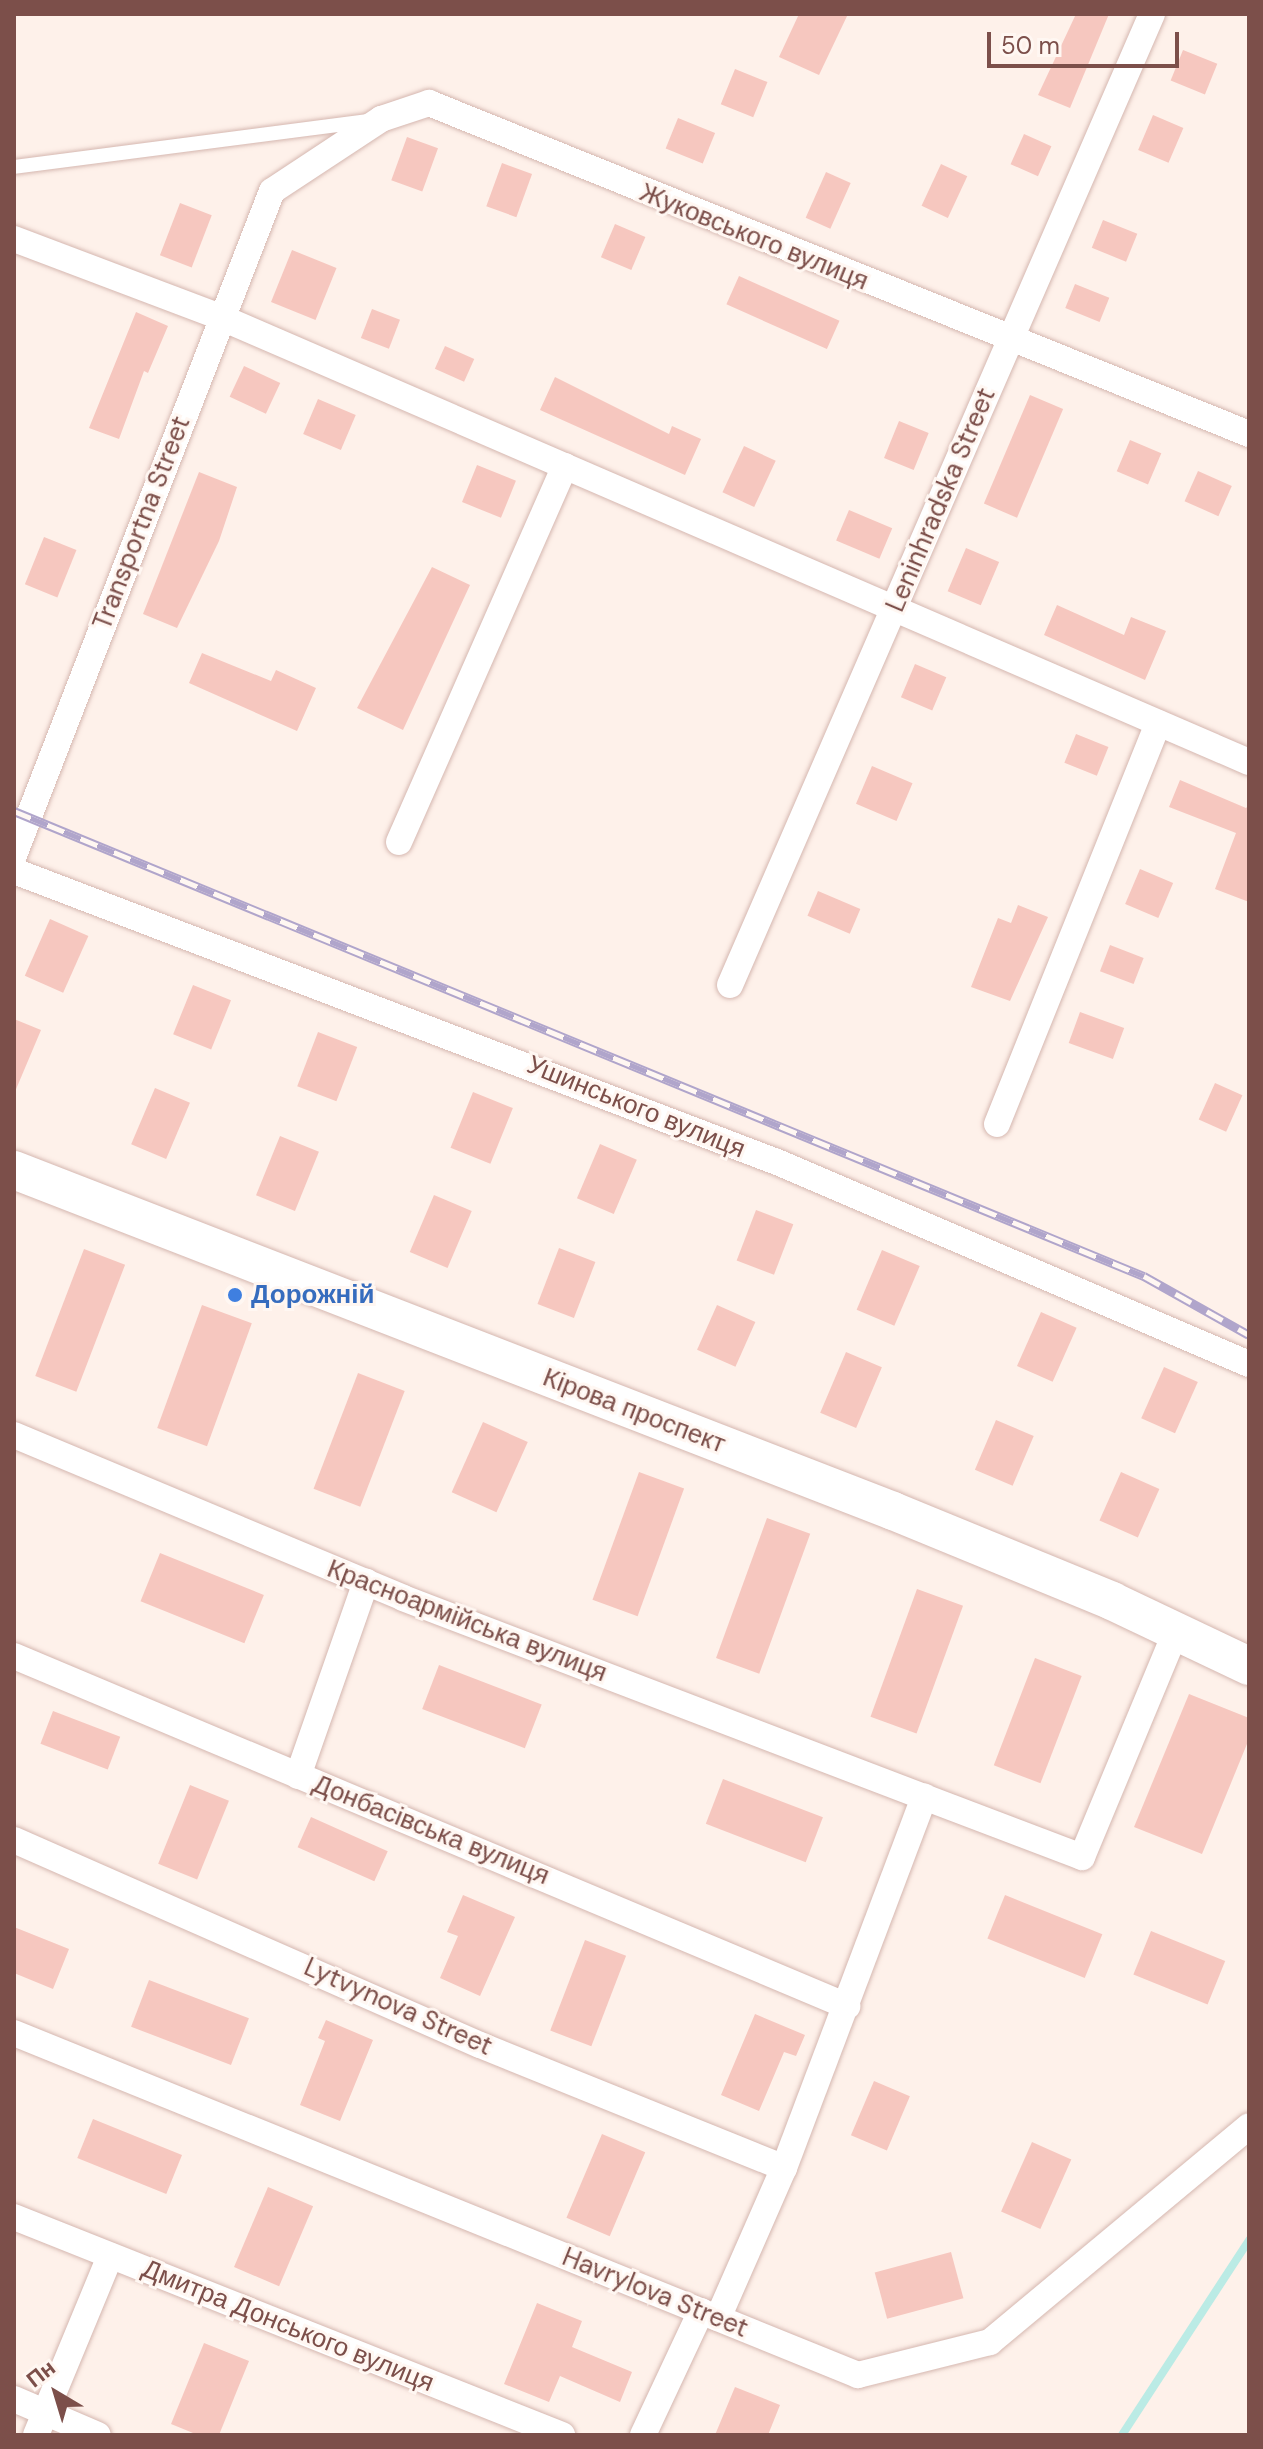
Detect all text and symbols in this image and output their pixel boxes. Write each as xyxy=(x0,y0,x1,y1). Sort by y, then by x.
scale bar xyxy=(991,16,1183,66)
text: 50 m xyxy=(1001,30,1060,61)
street label: Жуковського вулиця xyxy=(635,177,873,297)
street label: Leninhradska Street xyxy=(880,384,1002,616)
street label: Transportna Street xyxy=(87,412,197,634)
street label: Ушинського вулиця xyxy=(522,1049,750,1165)
place label: Дорожній xyxy=(251,1279,374,1311)
marker: Дорожній xyxy=(226,1286,244,1304)
street label: Кірова проспект xyxy=(538,1362,730,1460)
street label: Красноармійська вулиця xyxy=(323,1553,611,1689)
street label: Донбасівська вулиця xyxy=(308,1768,554,1892)
street label: Lytvynova Street xyxy=(299,1952,497,2062)
street label: Havrylova Street xyxy=(558,2242,752,2344)
street label: Дмитра Донського вулиця xyxy=(138,2253,438,2399)
north arrow xyxy=(16,2353,96,2433)
text: Пн xyxy=(21,2353,61,2394)

